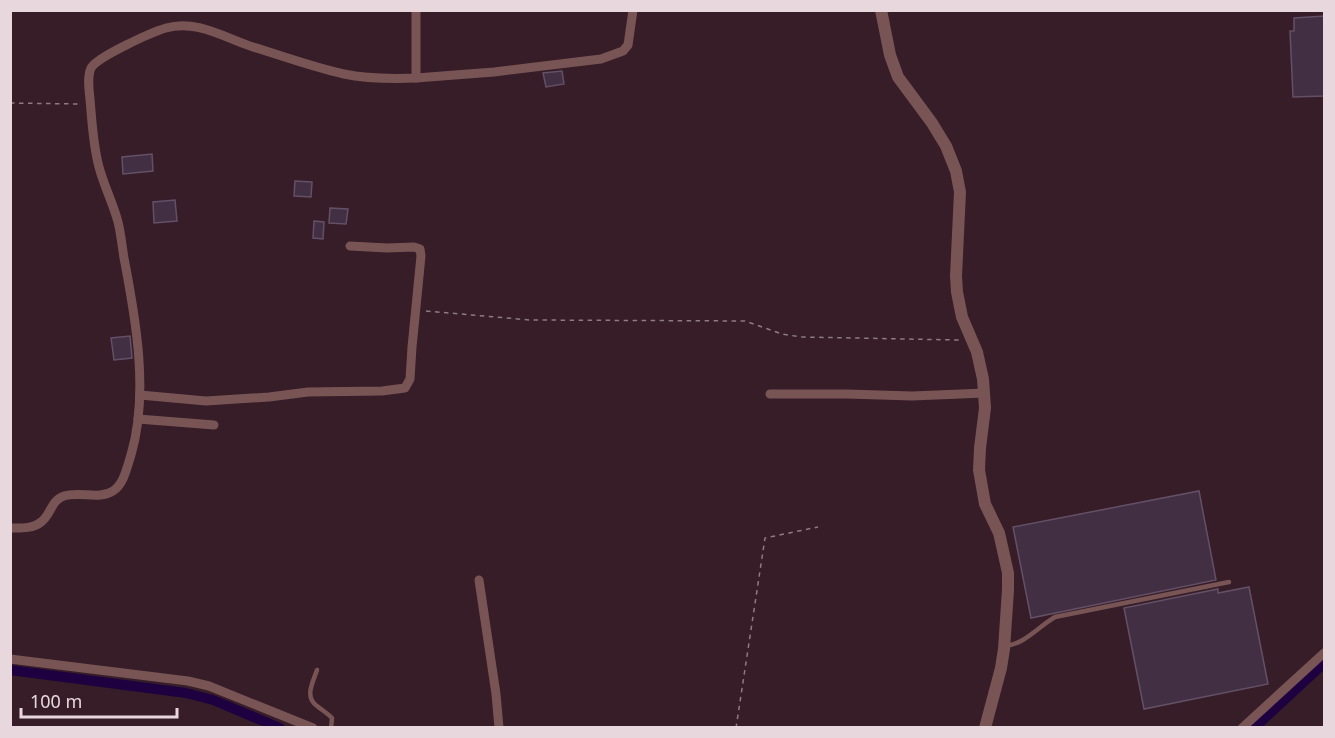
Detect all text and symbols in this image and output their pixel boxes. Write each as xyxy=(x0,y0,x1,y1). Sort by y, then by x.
scale bar xyxy=(21,681,177,719)
text: 100 m xyxy=(30,689,82,713)

